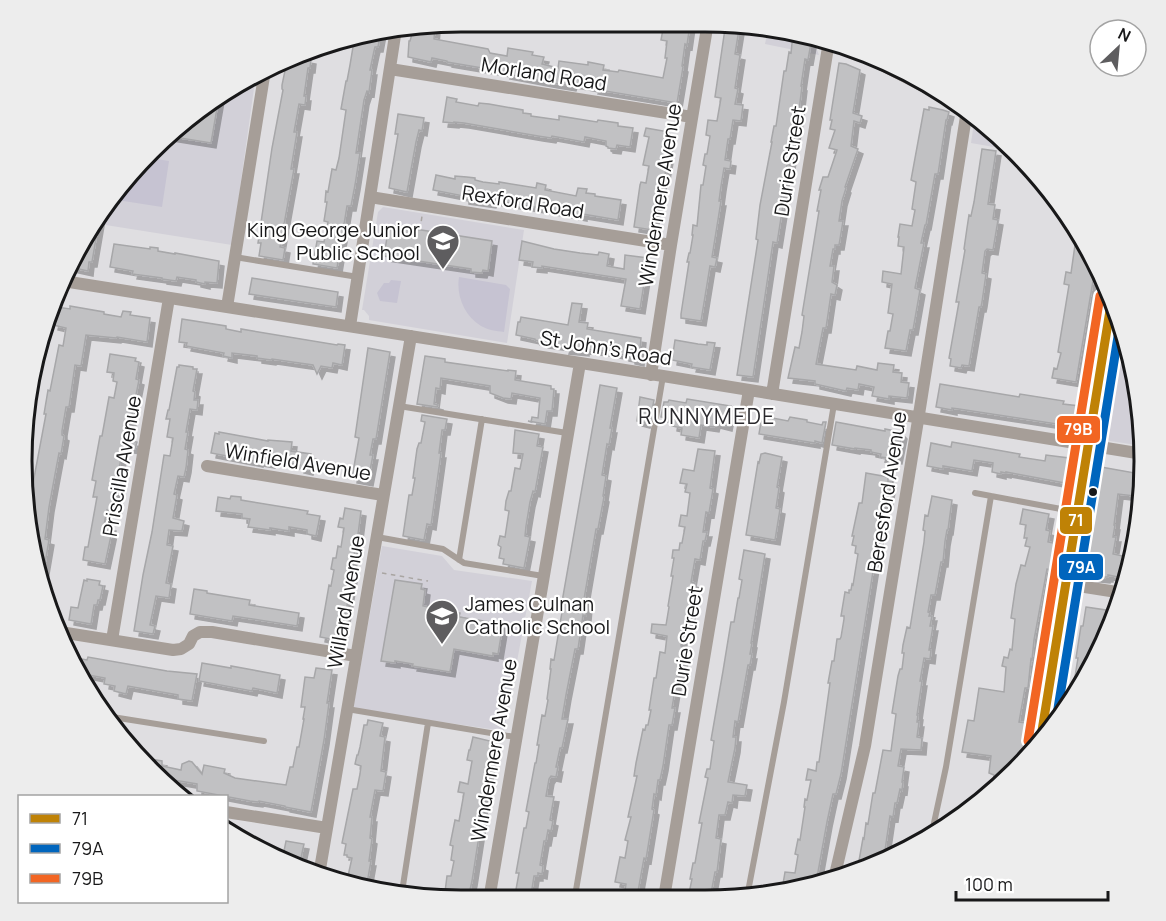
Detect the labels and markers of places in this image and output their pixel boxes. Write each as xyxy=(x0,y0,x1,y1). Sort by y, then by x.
place label: King George Junior Public School xyxy=(247,216,420,266)
school or university icon: King George Junior Public School xyxy=(425,223,461,270)
unlabelled marker xyxy=(1087,486,1099,498)
place label: James Culnan Catholic School xyxy=(465,590,610,640)
school or university icon: James Culnan Catholic School xyxy=(424,598,460,645)

